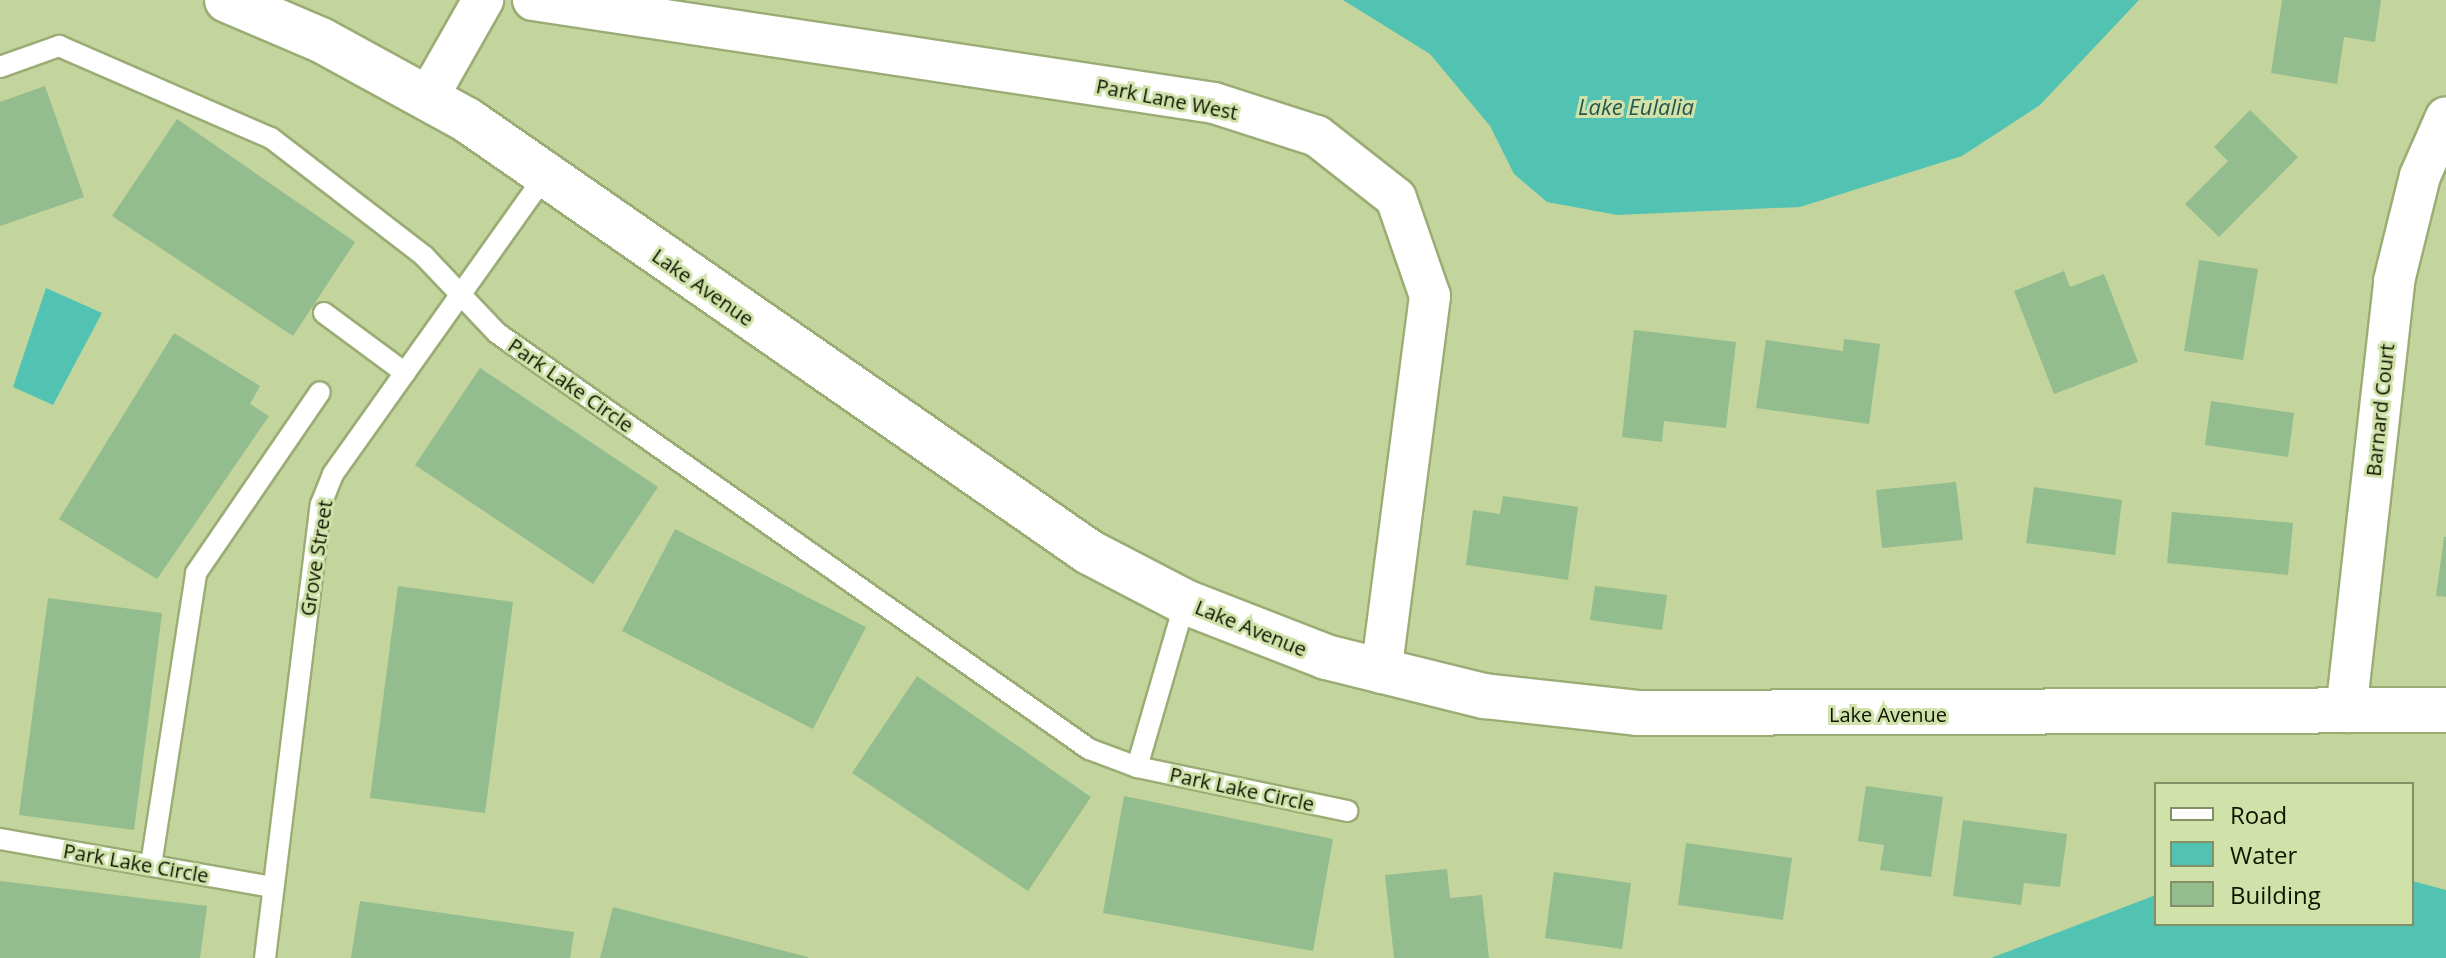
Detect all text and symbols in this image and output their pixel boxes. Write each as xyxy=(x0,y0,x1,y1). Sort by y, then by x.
street label: Park Lane West xyxy=(1094,74,1240,124)
water label: Lake Eulalia xyxy=(1578,94,1694,120)
street label: Lake Avenue xyxy=(648,243,758,331)
street label: Park Lake Circle xyxy=(504,333,638,437)
street label: Barnard Court xyxy=(2361,342,2399,478)
street label: Grove Street xyxy=(295,498,337,618)
street label: Lake Avenue xyxy=(1192,595,1310,661)
street label: Lake Avenue xyxy=(1829,702,1947,726)
street label: Park Lake Circle xyxy=(1168,762,1316,816)
legend xyxy=(2154,782,2414,926)
text: Road xyxy=(2230,798,2287,831)
street label: Park Lake Circle xyxy=(61,838,211,888)
text: Water xyxy=(2230,838,2297,871)
text: Building xyxy=(2230,878,2321,911)

